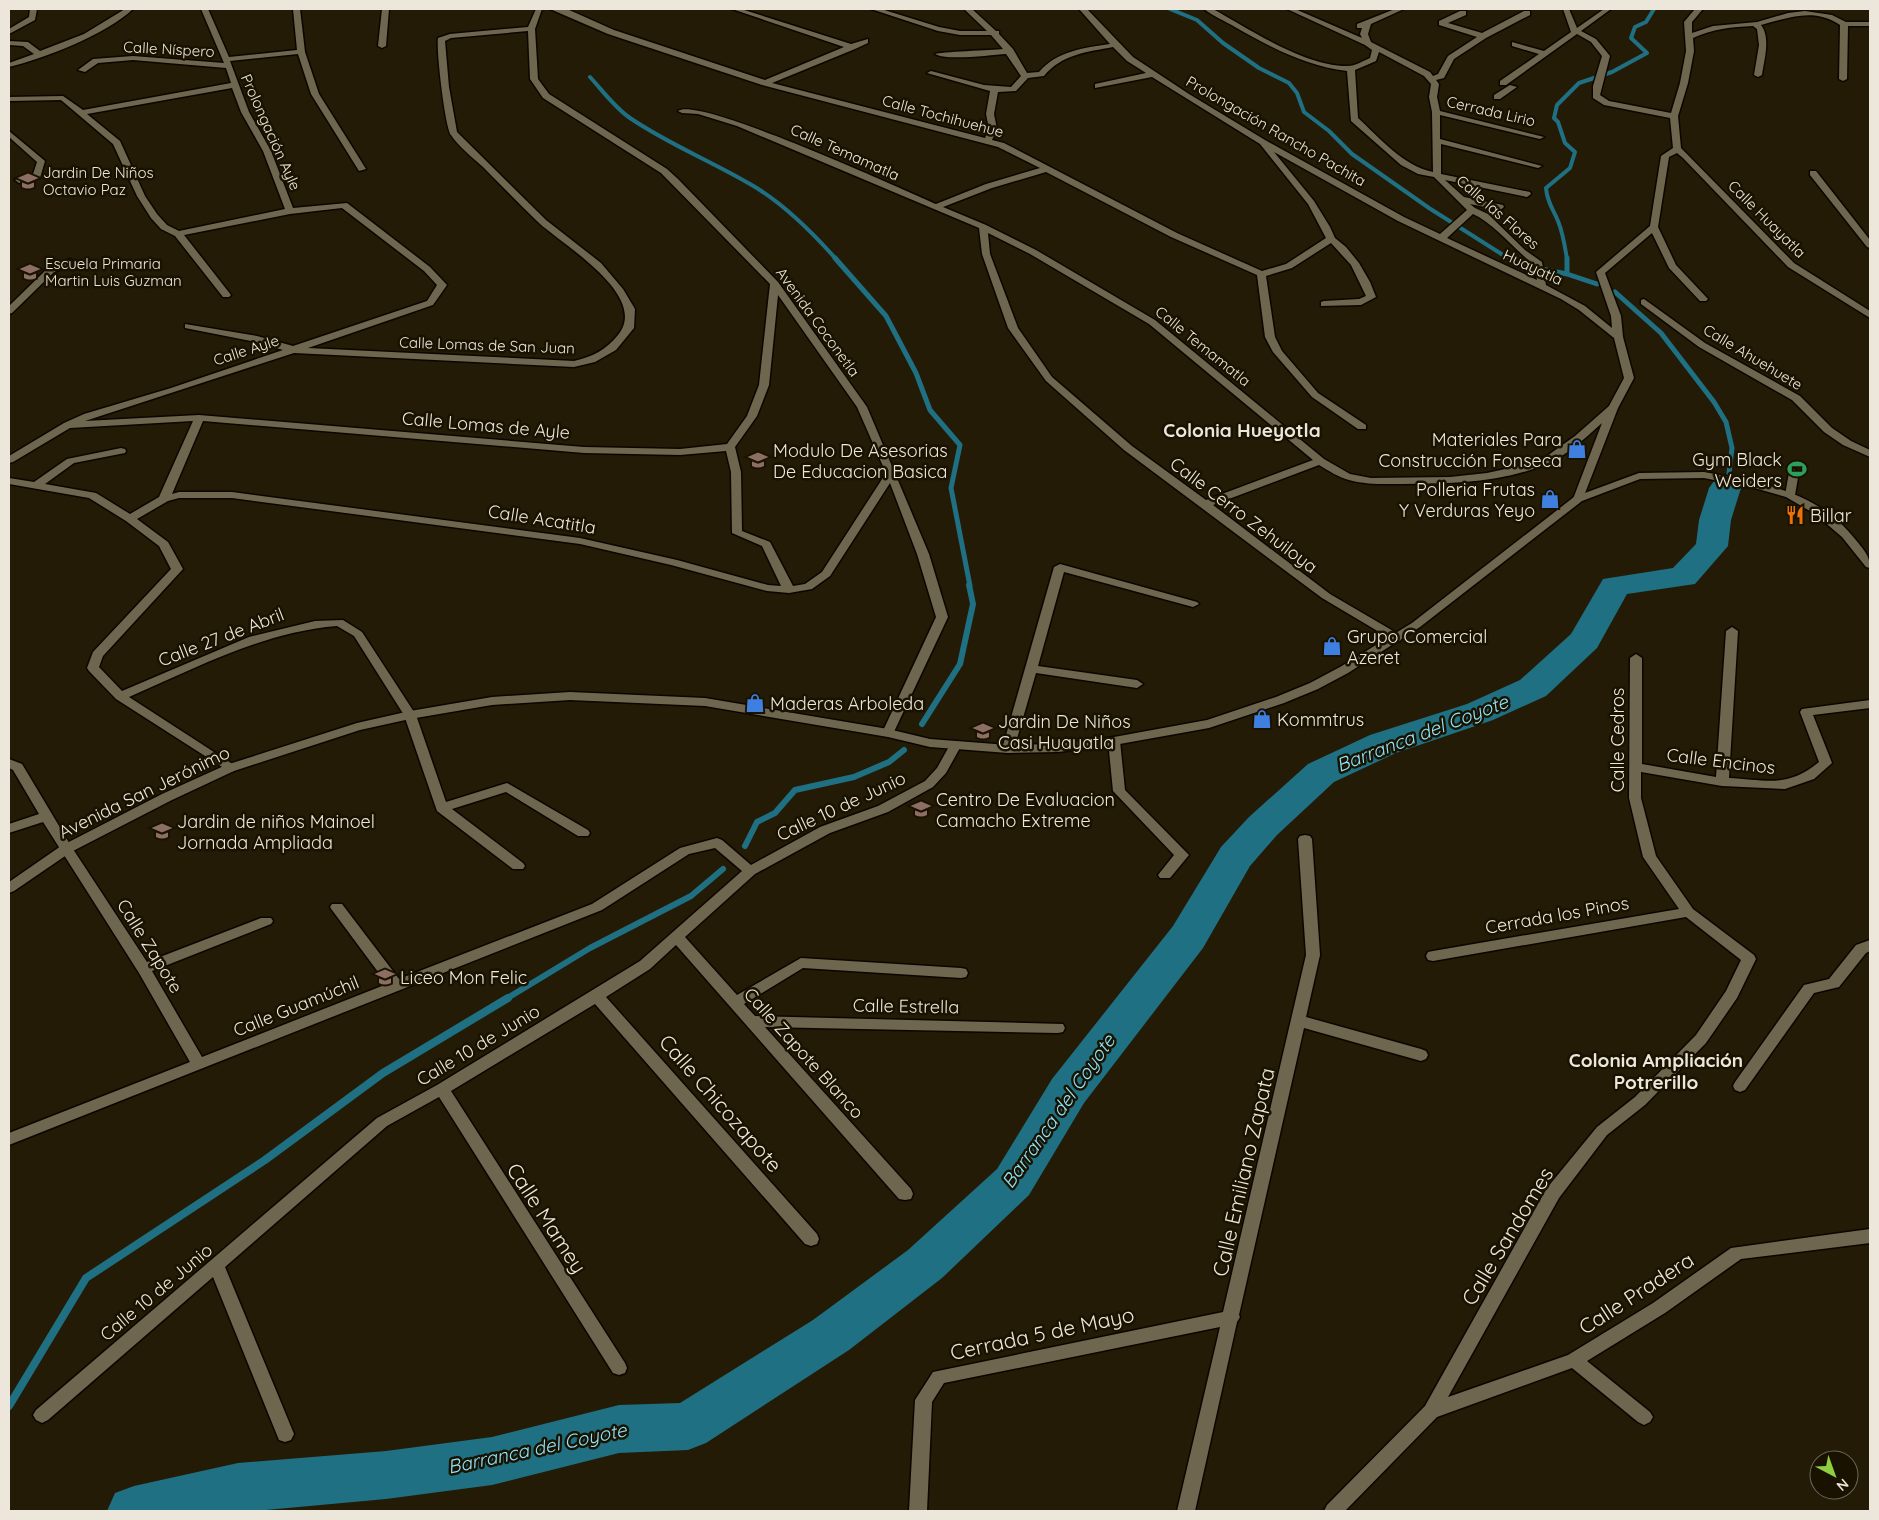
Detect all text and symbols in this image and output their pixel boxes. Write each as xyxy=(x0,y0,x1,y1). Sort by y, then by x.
street label: Calle Níspero xyxy=(123,37,215,61)
street label: Prolongación Ayle xyxy=(237,71,305,193)
street label: Prolongación Rancho Pachita xyxy=(1183,72,1369,190)
street label: Calle Tochihuehue xyxy=(880,91,1006,141)
street label: Cerrada Lirio xyxy=(1445,92,1537,130)
street label: Calle Temamatla xyxy=(788,120,902,184)
place label: Jardin De Niños Octavio Paz xyxy=(43,163,154,199)
school or university icon: Jardin De Niños Octavio Paz xyxy=(17,170,39,192)
street label: Calle las Flores xyxy=(1453,171,1543,253)
street label: Calle Huayatla xyxy=(1724,176,1810,262)
street label: Huayatla xyxy=(1500,245,1566,289)
place label: Escuela Primaria Martin Luis Guzman xyxy=(45,254,182,290)
school or university icon: Escuela Primaria Martin Luis Guzman xyxy=(19,261,41,283)
street label: Avenida Coconetla xyxy=(772,264,864,380)
street label: Calle Temamatla xyxy=(1152,302,1254,390)
street label: Calle Ahuehuete xyxy=(1700,320,1806,394)
street label: Calle Ayle xyxy=(211,330,281,370)
street label: Calle Lomas de San Juan xyxy=(399,332,575,358)
street label: Calle Lomas de Ayle xyxy=(401,406,571,444)
district label: Colonia Hueyotla xyxy=(1163,418,1321,442)
place label: Materiales Para Construcción Fonseca xyxy=(1379,428,1562,472)
shop icon: Materiales Para Construcción Fonseca xyxy=(1566,438,1588,460)
place label: Modulo De Asesorias De Educacion Basica xyxy=(773,439,948,483)
place label: Gym Black Weiders xyxy=(1692,448,1782,492)
school or university icon: Modulo De Asesorias De Educacion Basica xyxy=(747,449,769,471)
street label: Calle Cerro Zehuiloya xyxy=(1166,452,1322,578)
sports icon: Gym Black Weiders xyxy=(1786,458,1808,480)
place label: Polleria Frutas Y Verduras Yeyo xyxy=(1399,478,1535,522)
shop icon: Polleria Frutas Y Verduras Yeyo xyxy=(1539,488,1561,510)
street label: Calle Acatitla xyxy=(486,499,598,539)
restaurant icon: Billar xyxy=(1784,504,1806,526)
place label: Billar xyxy=(1810,504,1852,527)
street label: Calle 27 de Abril xyxy=(155,602,287,672)
place label: Grupo Comercial Azeret xyxy=(1347,625,1487,669)
shop icon: Grupo Comercial Azeret xyxy=(1321,635,1343,657)
street label: Calle Cedros xyxy=(1606,688,1629,792)
water label: Barranca del Coyote xyxy=(1333,689,1513,777)
shop icon: Maderas Arboleda xyxy=(744,692,766,714)
place label: Maderas Arboleda xyxy=(770,692,924,715)
shop icon: Kommtrus xyxy=(1251,708,1273,730)
place label: Kommtrus xyxy=(1277,708,1364,731)
place label: Jardin De Niños Casi Huayatla xyxy=(998,710,1131,754)
school or university icon: Jardin De Niños Casi Huayatla xyxy=(972,720,994,742)
street label: Avenida San Jerónimo xyxy=(55,740,233,844)
street label: Calle Encinos xyxy=(1665,743,1777,779)
street label: Calle 10 de Junio xyxy=(773,766,909,846)
place label: Centro De Evaluacion Camacho Extreme xyxy=(936,788,1115,832)
school or university icon: Centro De Evaluacion Camacho Extreme xyxy=(910,798,932,820)
place label: Jardin de niños Mainoel Jornada Ampliada xyxy=(177,810,375,854)
school or university icon: Jardin de niños Mainoel Jornada Ampliada xyxy=(151,820,173,842)
street label: Cerrada los Pinos xyxy=(1483,891,1631,939)
street label: Calle Zapote xyxy=(112,895,188,997)
school or university icon: Liceo Mon Felic xyxy=(374,966,396,988)
place label: Liceo Mon Felic xyxy=(400,966,527,989)
street label: Calle Guamúchil xyxy=(230,970,362,1042)
street label: Calle Zapote Blanco xyxy=(739,983,869,1123)
street label: Calle Estrella xyxy=(853,994,959,1018)
street label: Calle 10 de Junio xyxy=(412,999,544,1091)
water label: Barranca del Coyote xyxy=(996,1028,1121,1193)
street label: Calle Chicozapote xyxy=(654,1029,788,1177)
district label: Colonia Ampliación Potrerillo xyxy=(1569,1048,1743,1094)
street label: Calle Emiliano Zapata xyxy=(1206,1065,1280,1279)
street label: Calle Mamey xyxy=(502,1158,592,1278)
street label: Calle Sandomes xyxy=(1456,1162,1558,1310)
street label: Calle 10 de Junio xyxy=(95,1238,217,1346)
street label: Calle Pradera xyxy=(1574,1246,1698,1340)
street label: Cerrada 5 de Mayo xyxy=(948,1301,1136,1365)
water label: Barranca del Coyote xyxy=(445,1417,630,1479)
north arrow xyxy=(1809,1450,1859,1500)
text: N xyxy=(1833,1475,1852,1495)

